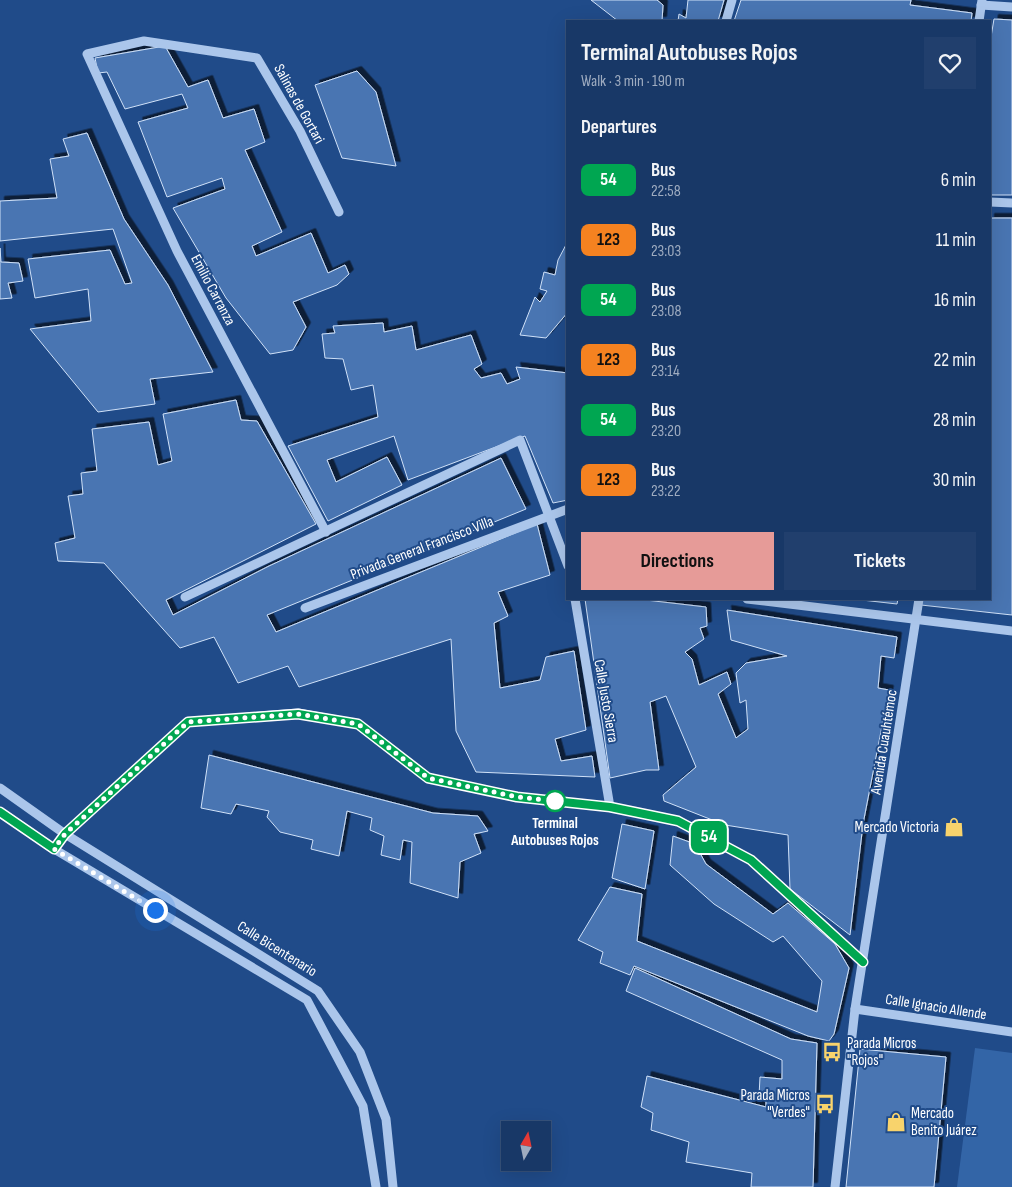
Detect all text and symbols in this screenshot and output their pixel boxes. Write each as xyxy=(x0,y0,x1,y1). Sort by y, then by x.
button: heart xyxy=(924,37,976,89)
text: Terminal Autobuses Rojos xyxy=(581,38,797,67)
street label: Salinas de Gortari xyxy=(269,61,329,147)
text: Walk · 3 min · 190 m xyxy=(581,72,685,91)
text: Departures xyxy=(581,116,657,139)
text: Bus xyxy=(651,159,676,182)
text: 54 xyxy=(600,169,617,190)
text: 6 min xyxy=(941,169,976,192)
text: 22:58 xyxy=(651,182,681,201)
text: Bus xyxy=(651,219,676,242)
text: 123 xyxy=(597,229,620,250)
text: 11 min xyxy=(936,229,976,252)
text: 23:03 xyxy=(651,242,681,261)
street label: Emilio Carranza xyxy=(186,251,240,329)
text: Bus xyxy=(651,279,676,302)
text: 54 xyxy=(600,289,617,310)
text: 16 min xyxy=(934,289,976,312)
text: 23:08 xyxy=(651,302,681,321)
text: Bus xyxy=(651,339,676,362)
text: 123 xyxy=(597,349,620,370)
text: 22 min xyxy=(933,349,976,372)
text: 23:14 xyxy=(651,362,680,381)
text: Bus xyxy=(651,399,676,422)
text: 54 xyxy=(600,409,617,430)
text: 28 min xyxy=(933,409,976,432)
text: 23:20 xyxy=(651,422,681,441)
text: Bus xyxy=(651,459,676,482)
text: 123 xyxy=(597,469,620,490)
text: 30 min xyxy=(933,469,976,492)
text: 23:22 xyxy=(651,482,681,501)
street label: Privada General Francisco Villa xyxy=(348,512,496,584)
button: Directions xyxy=(581,532,774,590)
button: Tickets xyxy=(784,532,976,590)
street label: Calle Justo Sierra xyxy=(589,658,623,744)
street label: Avenida Cuauhtémoc xyxy=(866,688,902,797)
marker: Terminal Autobuses Rojos xyxy=(544,790,566,812)
place label: Terminal Autobuses Rojos xyxy=(510,814,599,850)
shop icon: Mercado Victoria xyxy=(943,816,965,838)
place label: Mercado Victoria xyxy=(855,818,939,837)
line badge: 54 xyxy=(686,821,732,853)
text: 54 xyxy=(701,826,717,847)
your location xyxy=(143,898,168,923)
street label: Calle Bicentenario xyxy=(233,917,321,981)
street label: Calle Ignacio Allende xyxy=(884,990,988,1024)
place label: Parada Micros "Rojos" xyxy=(847,1034,916,1070)
bus stop icon: Parada Micros "Rojos" xyxy=(821,1041,843,1063)
place label: Parada Micros "Verdes" xyxy=(741,1086,810,1122)
bus stop icon: Parada Micros "Verdes" xyxy=(814,1093,836,1115)
place label: Mercado Benito Juárez xyxy=(911,1104,977,1140)
shop icon: Mercado Benito Juárez xyxy=(885,1111,907,1133)
north arrow xyxy=(501,1121,551,1171)
map controls xyxy=(501,1121,551,1171)

